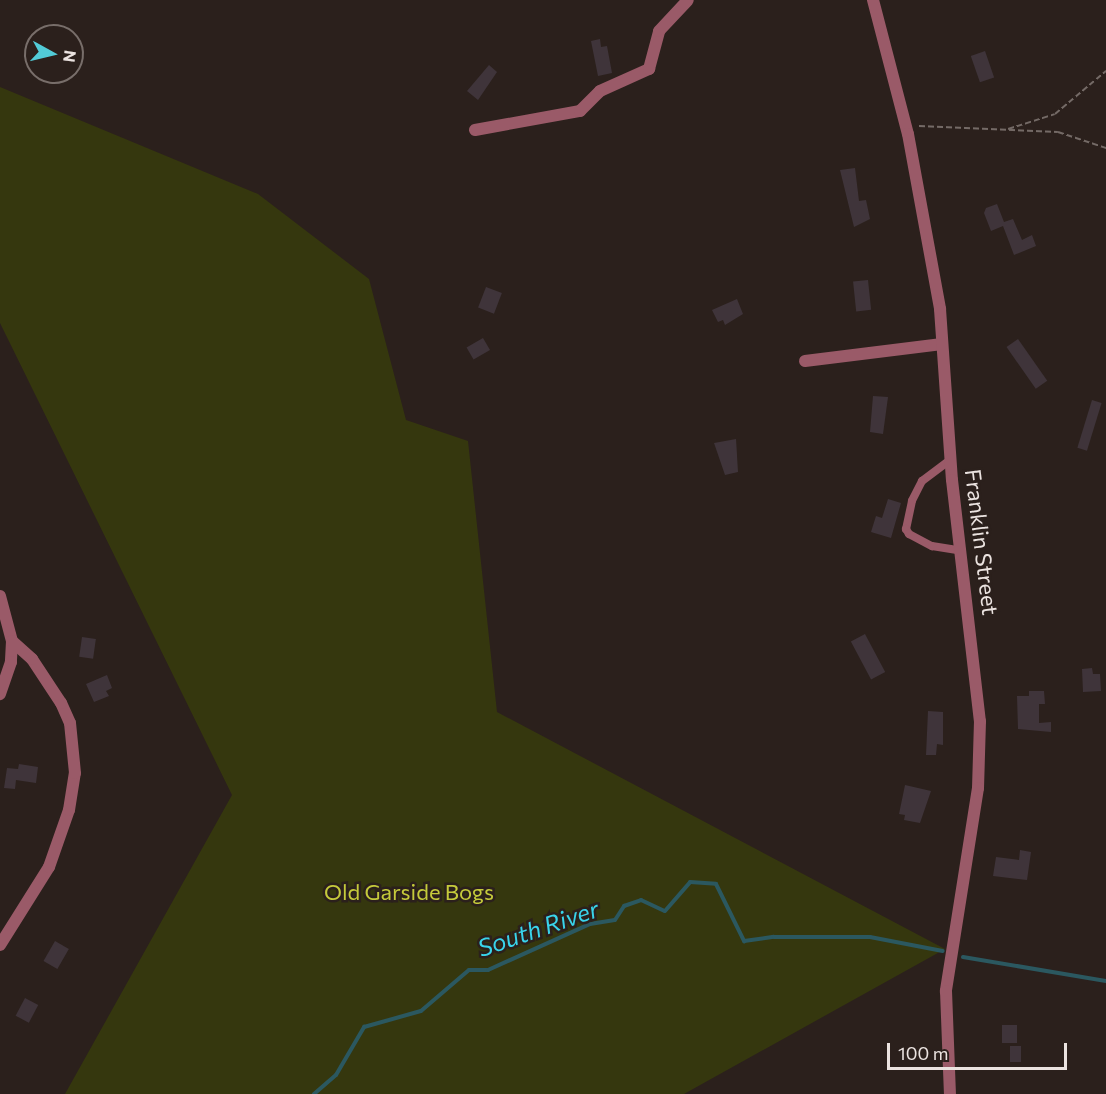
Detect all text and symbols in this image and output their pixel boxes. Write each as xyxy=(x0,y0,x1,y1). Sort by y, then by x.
north arrow xyxy=(24,24,84,84)
text: N xyxy=(60,49,81,64)
street label: Franklin Street xyxy=(960,467,1004,617)
park label: Old Garside Bogs xyxy=(324,879,494,905)
water label: South River xyxy=(473,894,603,962)
scale bar xyxy=(890,1031,1070,1069)
text: 100 m xyxy=(898,1042,948,1064)

